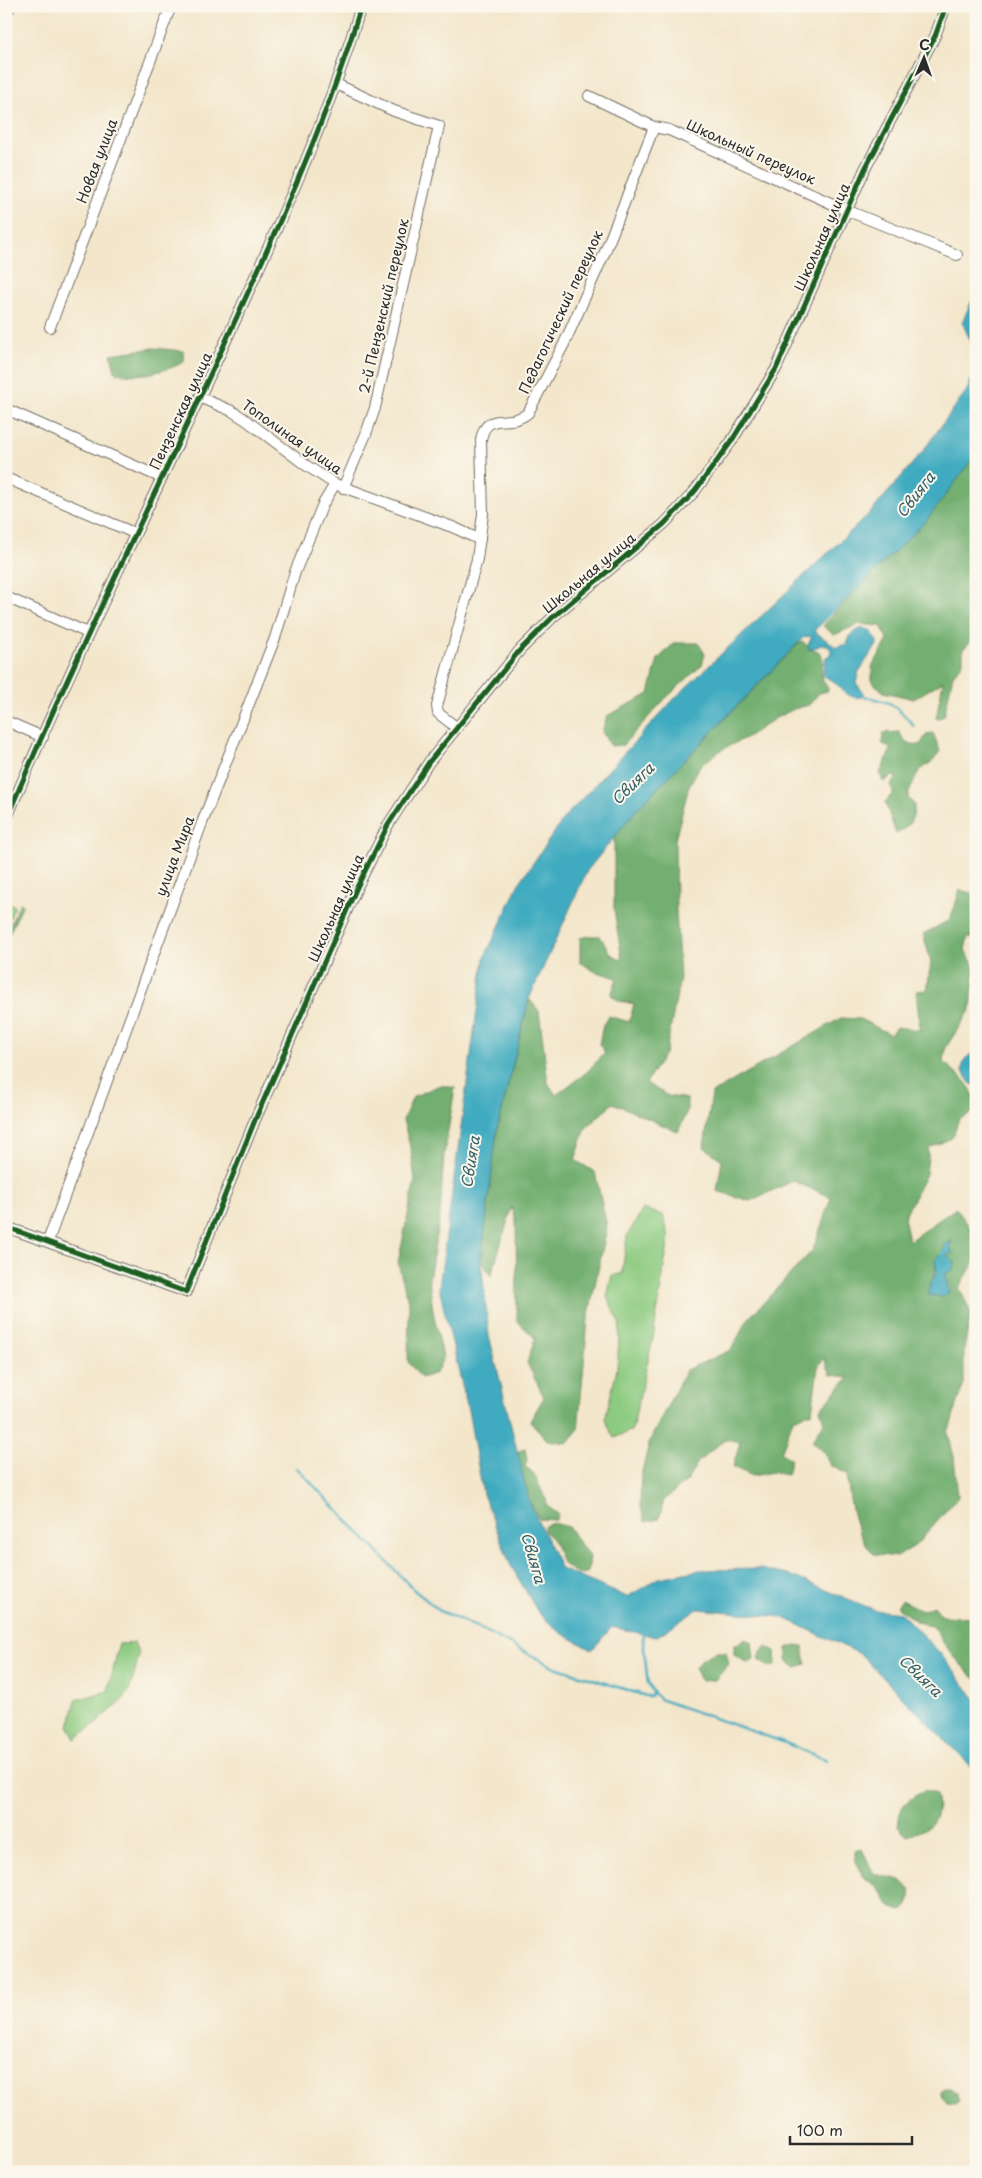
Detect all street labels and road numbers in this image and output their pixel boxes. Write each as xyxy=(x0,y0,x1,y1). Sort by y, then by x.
street label: Школьный переулок xyxy=(683,114,820,190)
street label: Новая улица xyxy=(71,115,122,206)
street label: Школьная улица xyxy=(788,179,855,294)
street label: 2-й Пензенский переулок xyxy=(353,216,414,395)
street label: Педагогический переулок xyxy=(513,226,608,397)
street label: Пензенская улица xyxy=(144,348,217,473)
street label: Тополиная улица xyxy=(238,394,347,479)
street label: Школьная улица xyxy=(537,527,640,618)
street label: улица Мира xyxy=(150,813,200,899)
street label: Школьная улица xyxy=(302,850,369,965)

